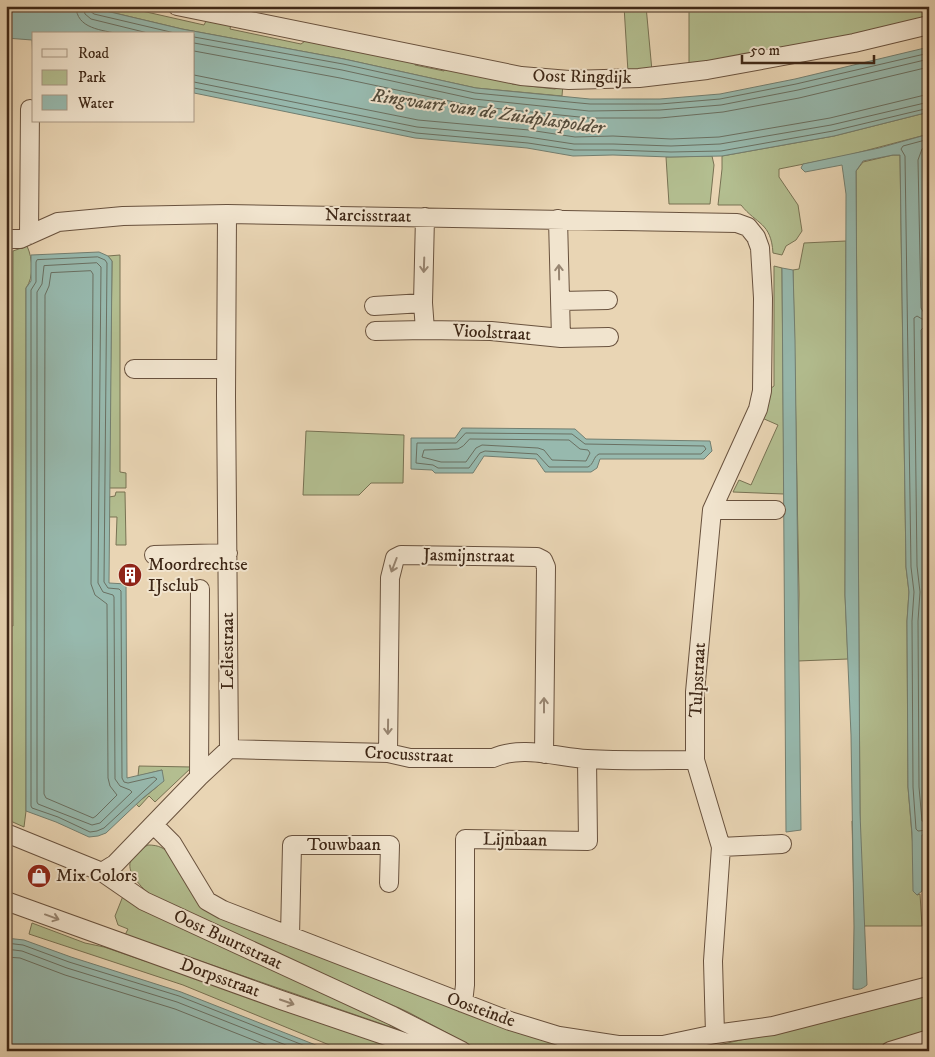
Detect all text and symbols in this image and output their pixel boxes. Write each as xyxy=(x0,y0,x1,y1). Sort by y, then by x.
legend xyxy=(32,32,195,122)
scale bar xyxy=(742,32,875,64)
text: 50 m xyxy=(750,41,780,60)
text: Road xyxy=(78,44,110,63)
street label: Oost Ringdijk xyxy=(532,65,632,89)
text: Park xyxy=(78,68,107,87)
water label: Ringvaart van de Zuidplaspolder xyxy=(369,84,608,141)
text: Water xyxy=(77,94,114,113)
street label: Narcisstraat xyxy=(325,204,412,228)
one-way arrow xyxy=(419,257,428,273)
one-way arrow xyxy=(555,264,564,280)
street label: Vioolstraat xyxy=(451,320,532,346)
street label: Jasmijnstraat xyxy=(421,544,515,568)
place label: Moordrechtse IJsclub xyxy=(148,554,248,597)
one-way arrow xyxy=(389,557,398,572)
building icon: Moordrechtse IJsclub xyxy=(117,562,143,588)
street label: Leliestraat xyxy=(217,612,239,690)
street label: Tulpstraat xyxy=(685,642,711,718)
one-way arrow xyxy=(539,698,549,714)
one-way arrow xyxy=(383,718,393,734)
street label: Crocusstraat xyxy=(364,742,454,768)
street label: Lijnbaan xyxy=(483,828,548,852)
street label: Touwbaan xyxy=(307,834,381,856)
shop icon: Mix Colors xyxy=(26,863,52,889)
place label: Mix Colors xyxy=(56,865,137,887)
street label: Oost Buurtstraat xyxy=(170,905,286,975)
one-way arrow xyxy=(44,913,59,922)
street label: Dorpsstraat xyxy=(177,953,263,1003)
street label: Oosteinde xyxy=(444,987,518,1033)
one-way arrow xyxy=(279,998,295,1007)

